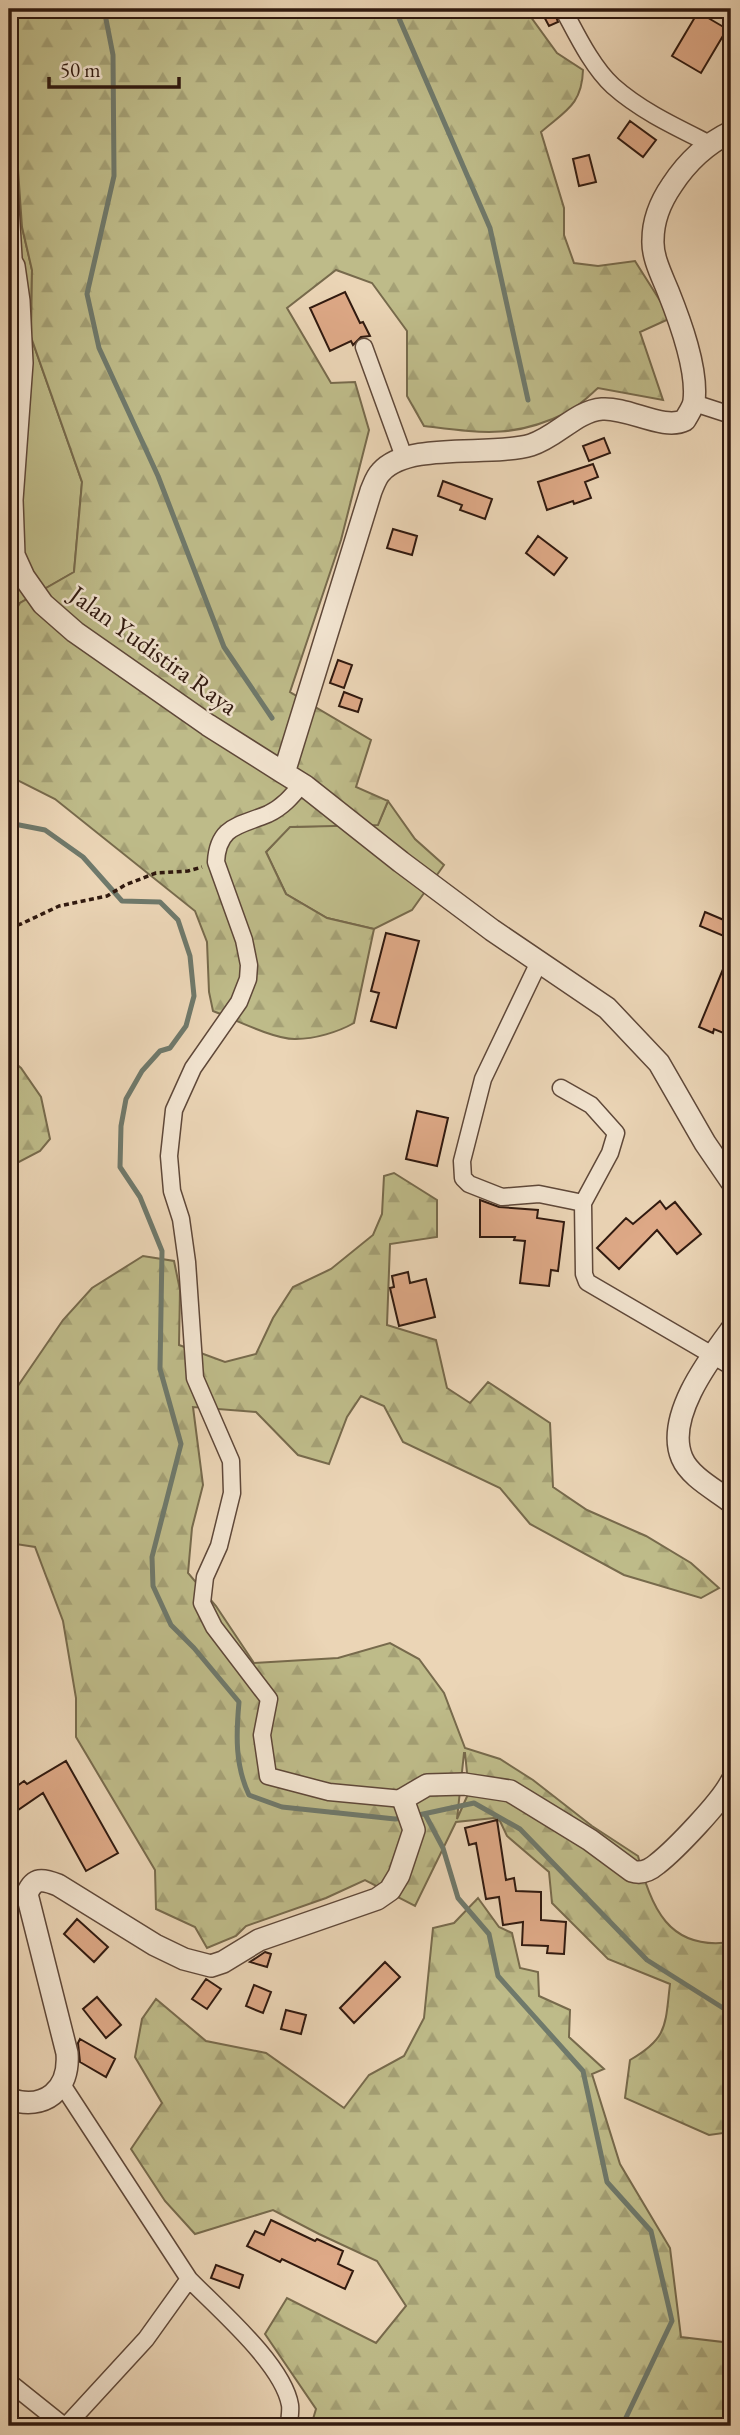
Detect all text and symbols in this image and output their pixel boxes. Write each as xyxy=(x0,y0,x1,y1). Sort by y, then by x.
scale bar xyxy=(49,46,178,90)
text: 50 m xyxy=(60,56,101,83)
street label: Jalan Yudistira Raya xyxy=(61,576,245,723)

